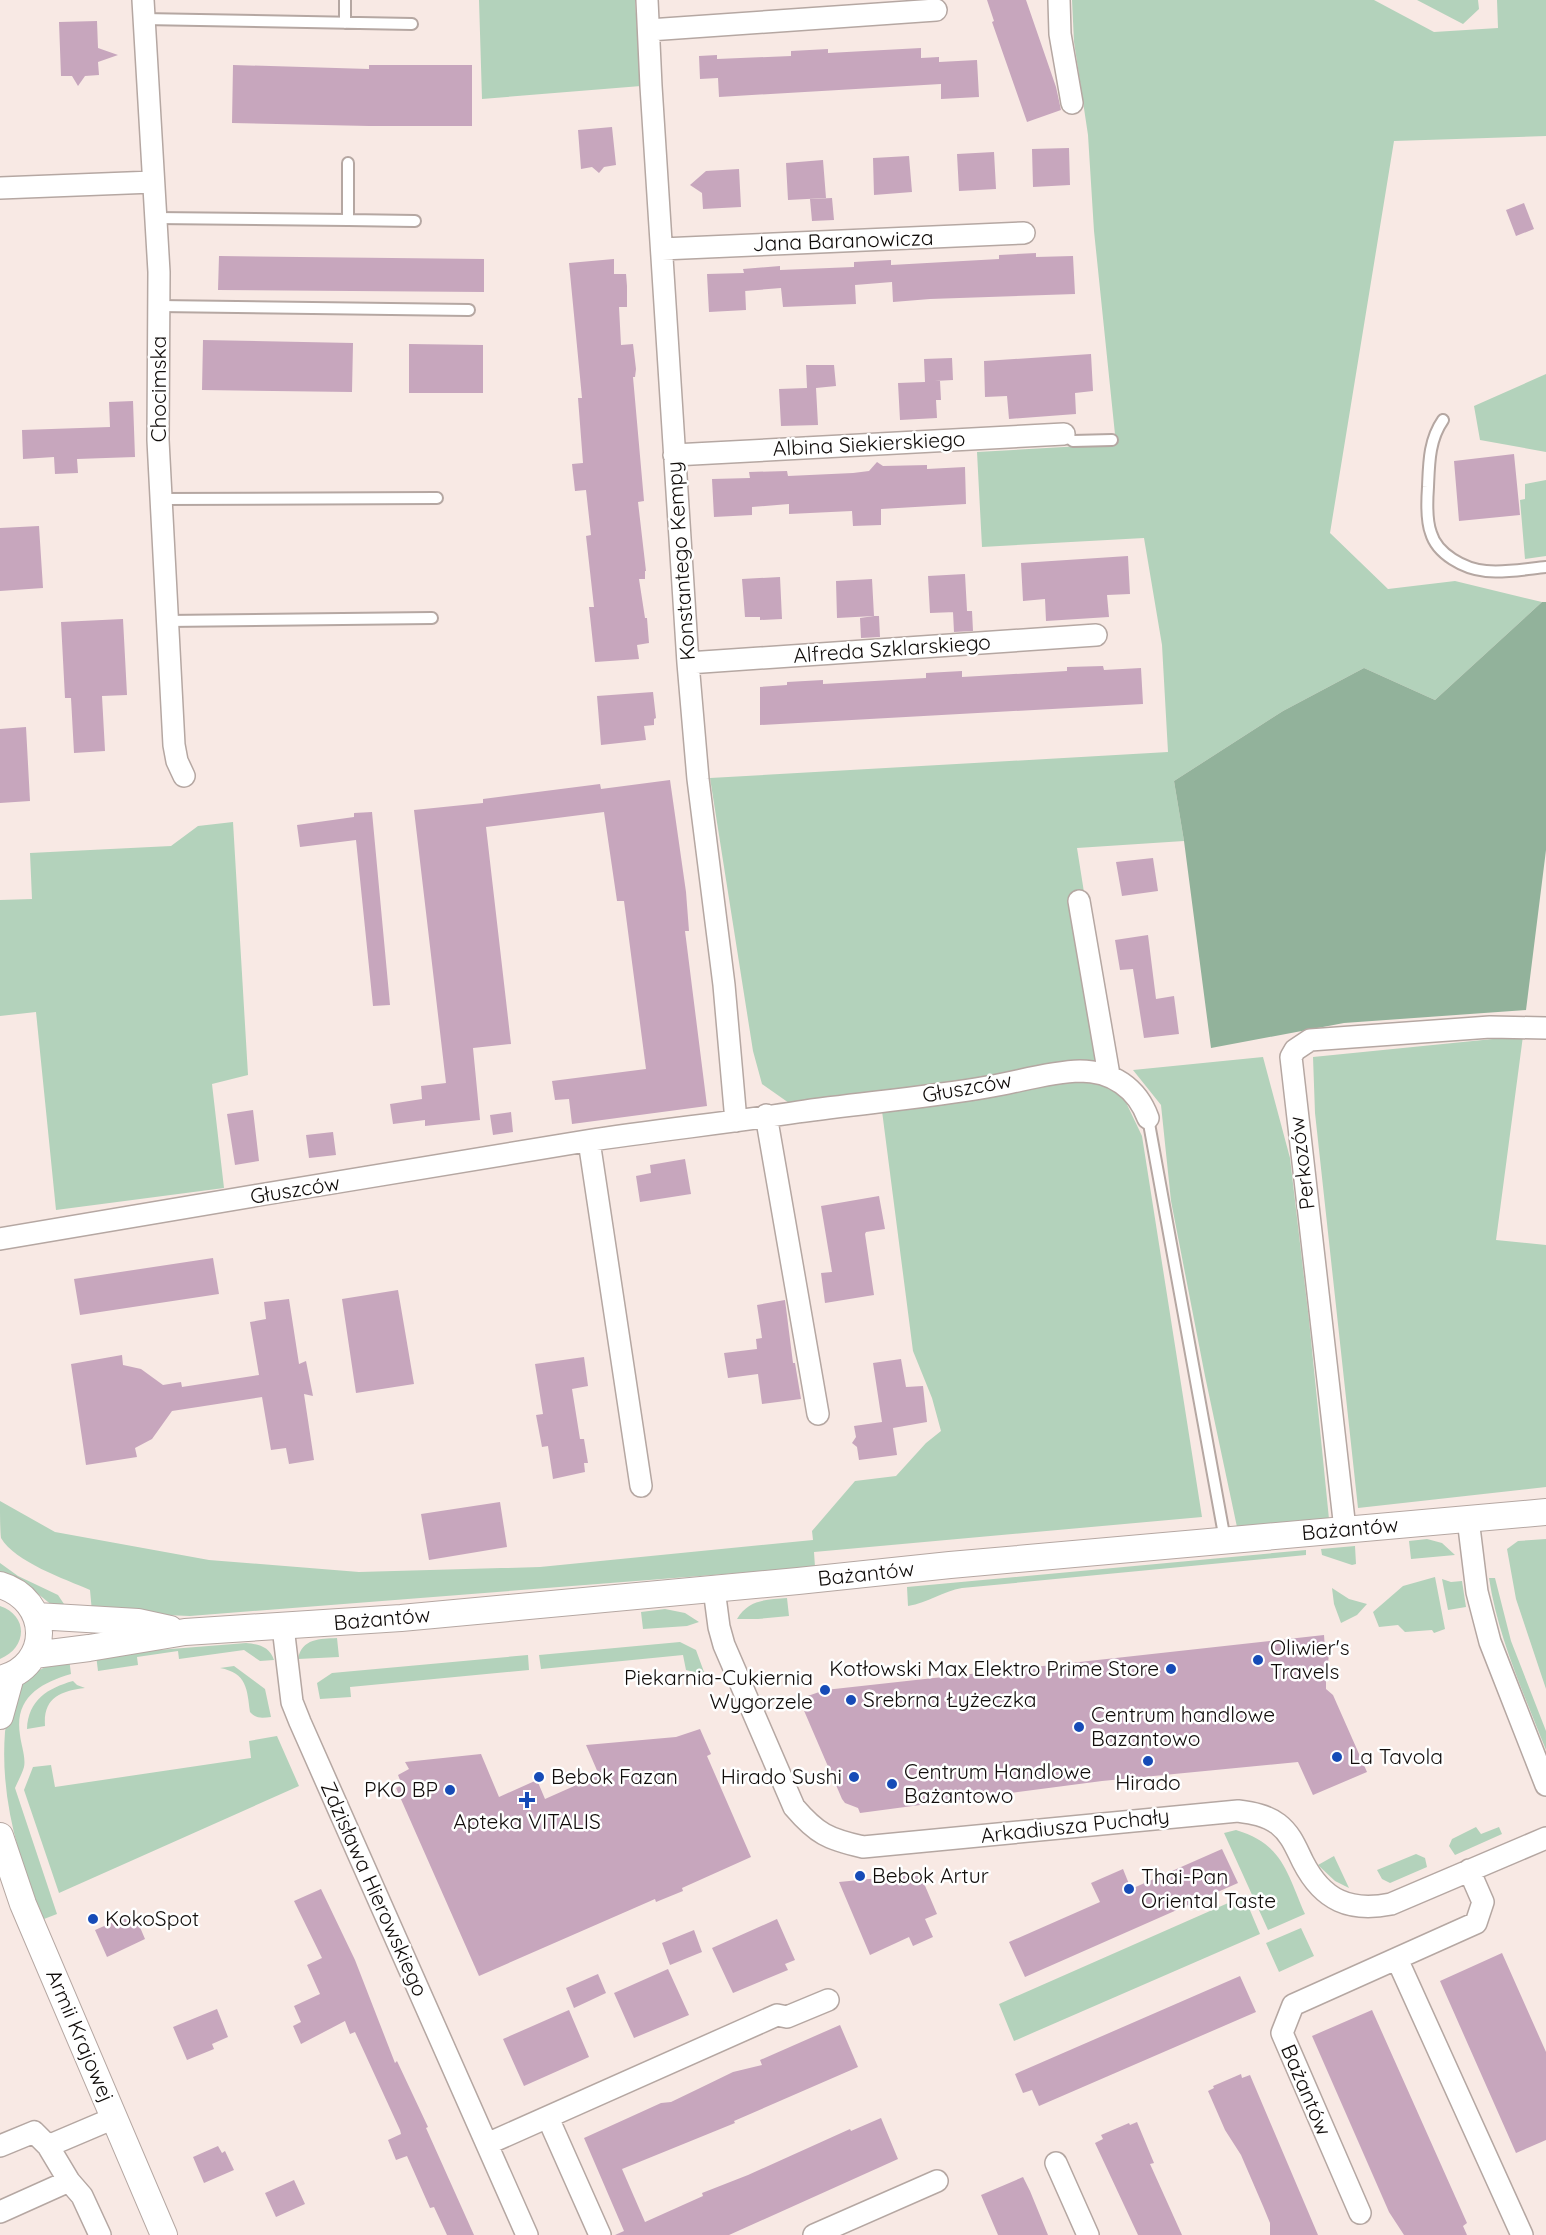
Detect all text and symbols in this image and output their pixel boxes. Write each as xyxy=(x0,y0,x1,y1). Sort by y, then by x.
street label: Jana Baranowicza xyxy=(752,224,934,256)
street label: Chocimska xyxy=(145,336,171,442)
street label: Albina Siekierskiego xyxy=(772,425,966,461)
street label: Konstantego Kempy xyxy=(660,461,700,662)
street label: Alfreda Szklarskiego xyxy=(792,628,992,668)
street label: Głuszców xyxy=(920,1066,1014,1108)
street label: Perkozów xyxy=(1282,1115,1320,1211)
street label: Głuszców xyxy=(248,1169,342,1209)
street label: Bażantów xyxy=(1301,1511,1400,1545)
street label: Bażantów xyxy=(816,1555,916,1591)
street label: Bażantów xyxy=(333,1601,432,1635)
place label: Oliwier's Travels xyxy=(1270,1634,1350,1684)
marker: Oliwier's Travels xyxy=(1251,1653,1265,1667)
place label: Kotłowski Max Elektro Prime Store xyxy=(829,1655,1159,1681)
marker: Kotłowski Max Elektro Prime Store xyxy=(1164,1662,1178,1676)
place label: Piekarnia-Cukiernia Wygorzele xyxy=(624,1664,813,1714)
marker: Piekarnia-Cukiernia Wygorzele xyxy=(818,1683,832,1697)
place label: Srebrna Łyżeczka xyxy=(863,1686,1037,1712)
marker: Srebrna Łyżeczka xyxy=(844,1693,858,1707)
place label: Centrum handlowe Bazantowo xyxy=(1091,1701,1275,1751)
marker: Centrum handlowe Bazantowo xyxy=(1072,1720,1086,1734)
place label: La Tavola xyxy=(1349,1743,1443,1769)
marker: La Tavola xyxy=(1330,1750,1344,1764)
marker: Hirado xyxy=(1141,1754,1155,1768)
place label: Centrum Handlowe Bażantowo xyxy=(904,1758,1091,1808)
place label: Bebok Fazan xyxy=(551,1763,678,1789)
place label: Hirado Sushi xyxy=(721,1763,842,1789)
place label: Hirado xyxy=(1115,1769,1181,1795)
marker: Bebok Fazan xyxy=(532,1770,546,1784)
marker: Hirado Sushi xyxy=(847,1770,861,1784)
place label: PKO BP xyxy=(364,1776,438,1802)
street label: Zdzisława Hierowskiego xyxy=(316,1777,434,2000)
marker: Centrum Handlowe Bażantowo xyxy=(885,1777,899,1791)
marker: PKO BP xyxy=(443,1783,457,1797)
marker: Apteka VITALIS xyxy=(520,1793,534,1807)
street label: Arkadiusza Puchały xyxy=(979,1802,1171,1848)
place label: Apteka VITALIS xyxy=(453,1808,601,1834)
place label: Bebok Artur xyxy=(872,1862,989,1888)
place label: Thai-Pan Oriental Taste xyxy=(1141,1863,1276,1913)
marker: Bebok Artur xyxy=(853,1869,867,1883)
marker: Thai-Pan Oriental Taste xyxy=(1122,1882,1136,1896)
place label: KokoSpot xyxy=(105,1905,199,1931)
marker: KokoSpot xyxy=(86,1912,100,1926)
street label: Armii Krajowej xyxy=(41,1965,121,2106)
street label: Bażantów xyxy=(1276,2040,1338,2139)

